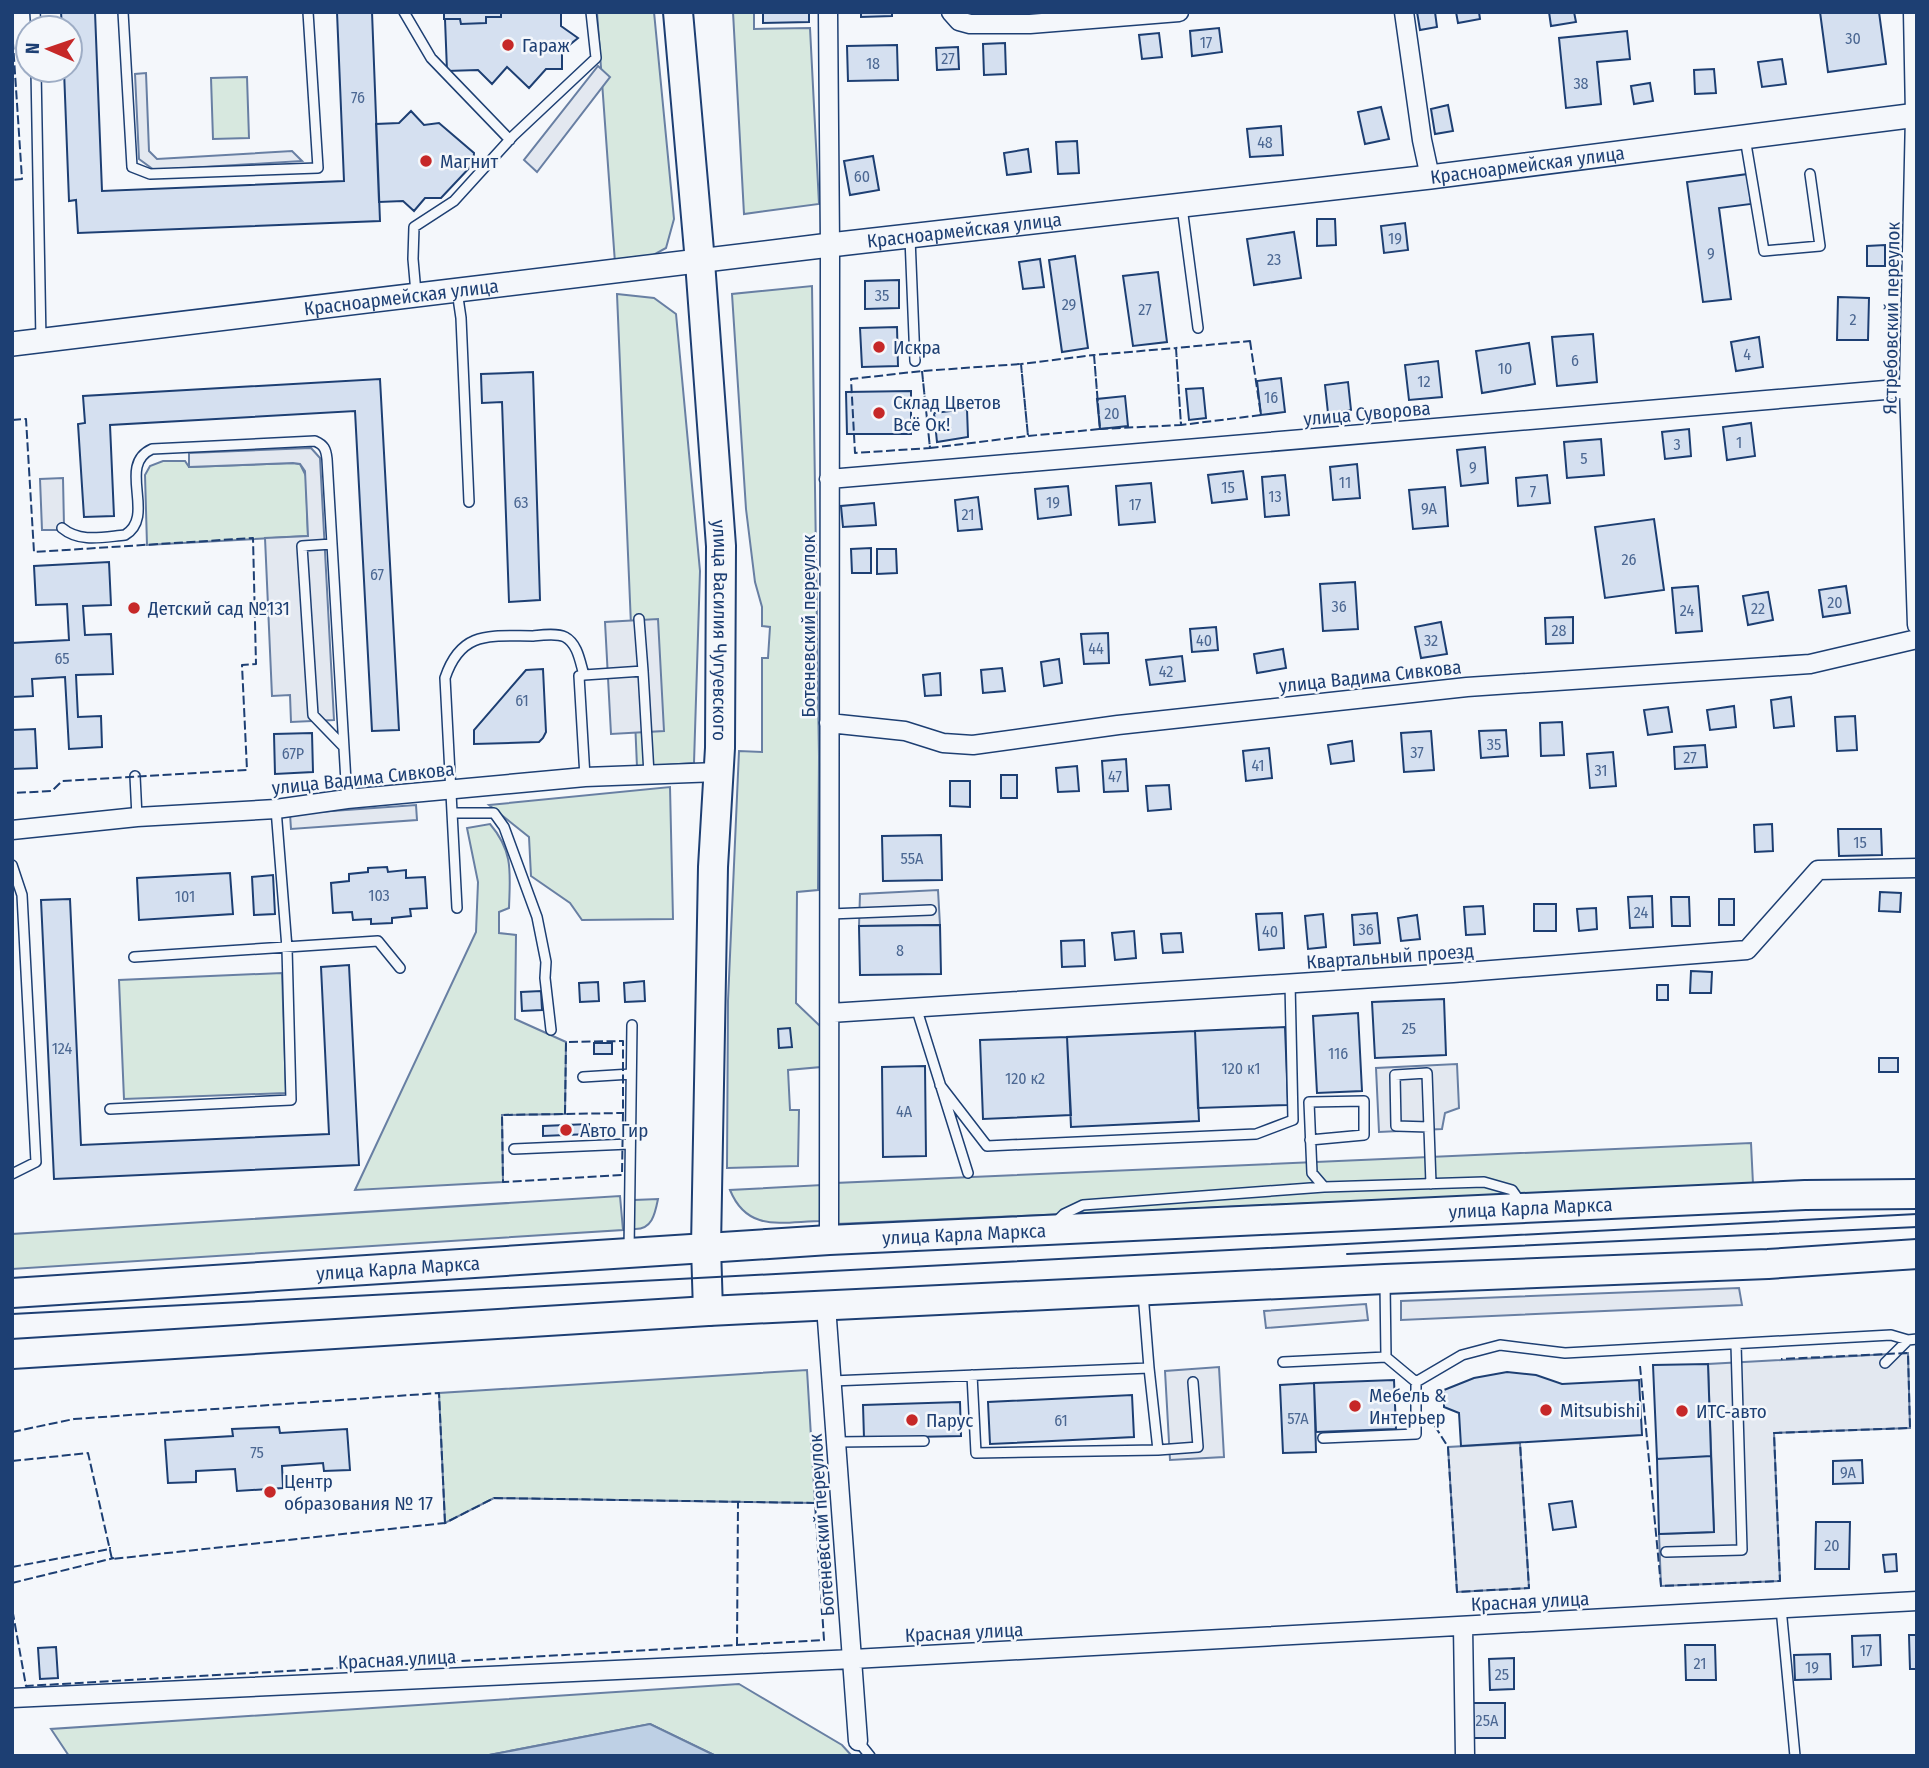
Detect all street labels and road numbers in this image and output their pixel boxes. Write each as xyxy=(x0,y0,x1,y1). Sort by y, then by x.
street label: Красноармейская улица xyxy=(1429,141,1626,189)
street label: Красноармейская улица xyxy=(866,208,1063,253)
street label: Ястребовский переулок xyxy=(1878,221,1905,415)
street label: Красноармейская улица xyxy=(303,274,500,321)
street label: улица Суворова xyxy=(1303,396,1432,431)
street label: улица Василия Чугуевского xyxy=(707,519,732,741)
street label: Ботеневский переулок xyxy=(797,534,820,717)
street label: улица Вадима Сивкова xyxy=(1278,655,1462,698)
street label: улица Вадима Сивкова xyxy=(271,757,455,800)
street label: Квартальный проезд xyxy=(1306,939,1475,974)
street label: улица Карла Маркса xyxy=(1448,1193,1613,1223)
street label: улица Карла Маркса xyxy=(882,1219,1047,1250)
street label: улица Карла Маркса xyxy=(316,1252,481,1285)
street label: Ботеневский переулок xyxy=(804,1433,839,1617)
street label: Красная улица xyxy=(1470,1587,1590,1616)
street label: Красная улица xyxy=(904,1618,1024,1647)
street label: Красная улица xyxy=(337,1645,457,1674)

